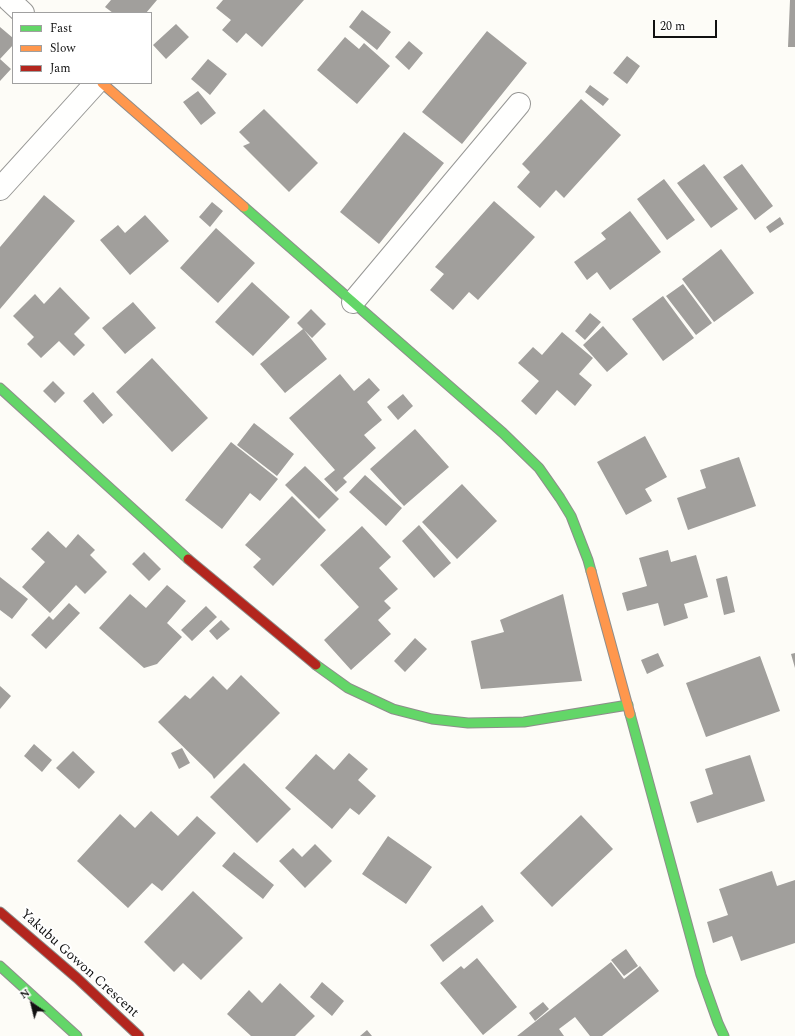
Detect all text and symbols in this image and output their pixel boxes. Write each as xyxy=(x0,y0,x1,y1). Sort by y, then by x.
legend xyxy=(12,12,152,84)
scale bar xyxy=(655,12,719,38)
text: 20 m xyxy=(660,17,685,36)
text: Fast xyxy=(50,19,72,38)
text: Slow xyxy=(50,39,75,58)
text: Jam xyxy=(50,59,71,78)
street label: Yakubu Gowon Crescent xyxy=(16,906,142,1022)
north arrow xyxy=(12,984,52,1024)
text: N xyxy=(16,984,33,1003)

